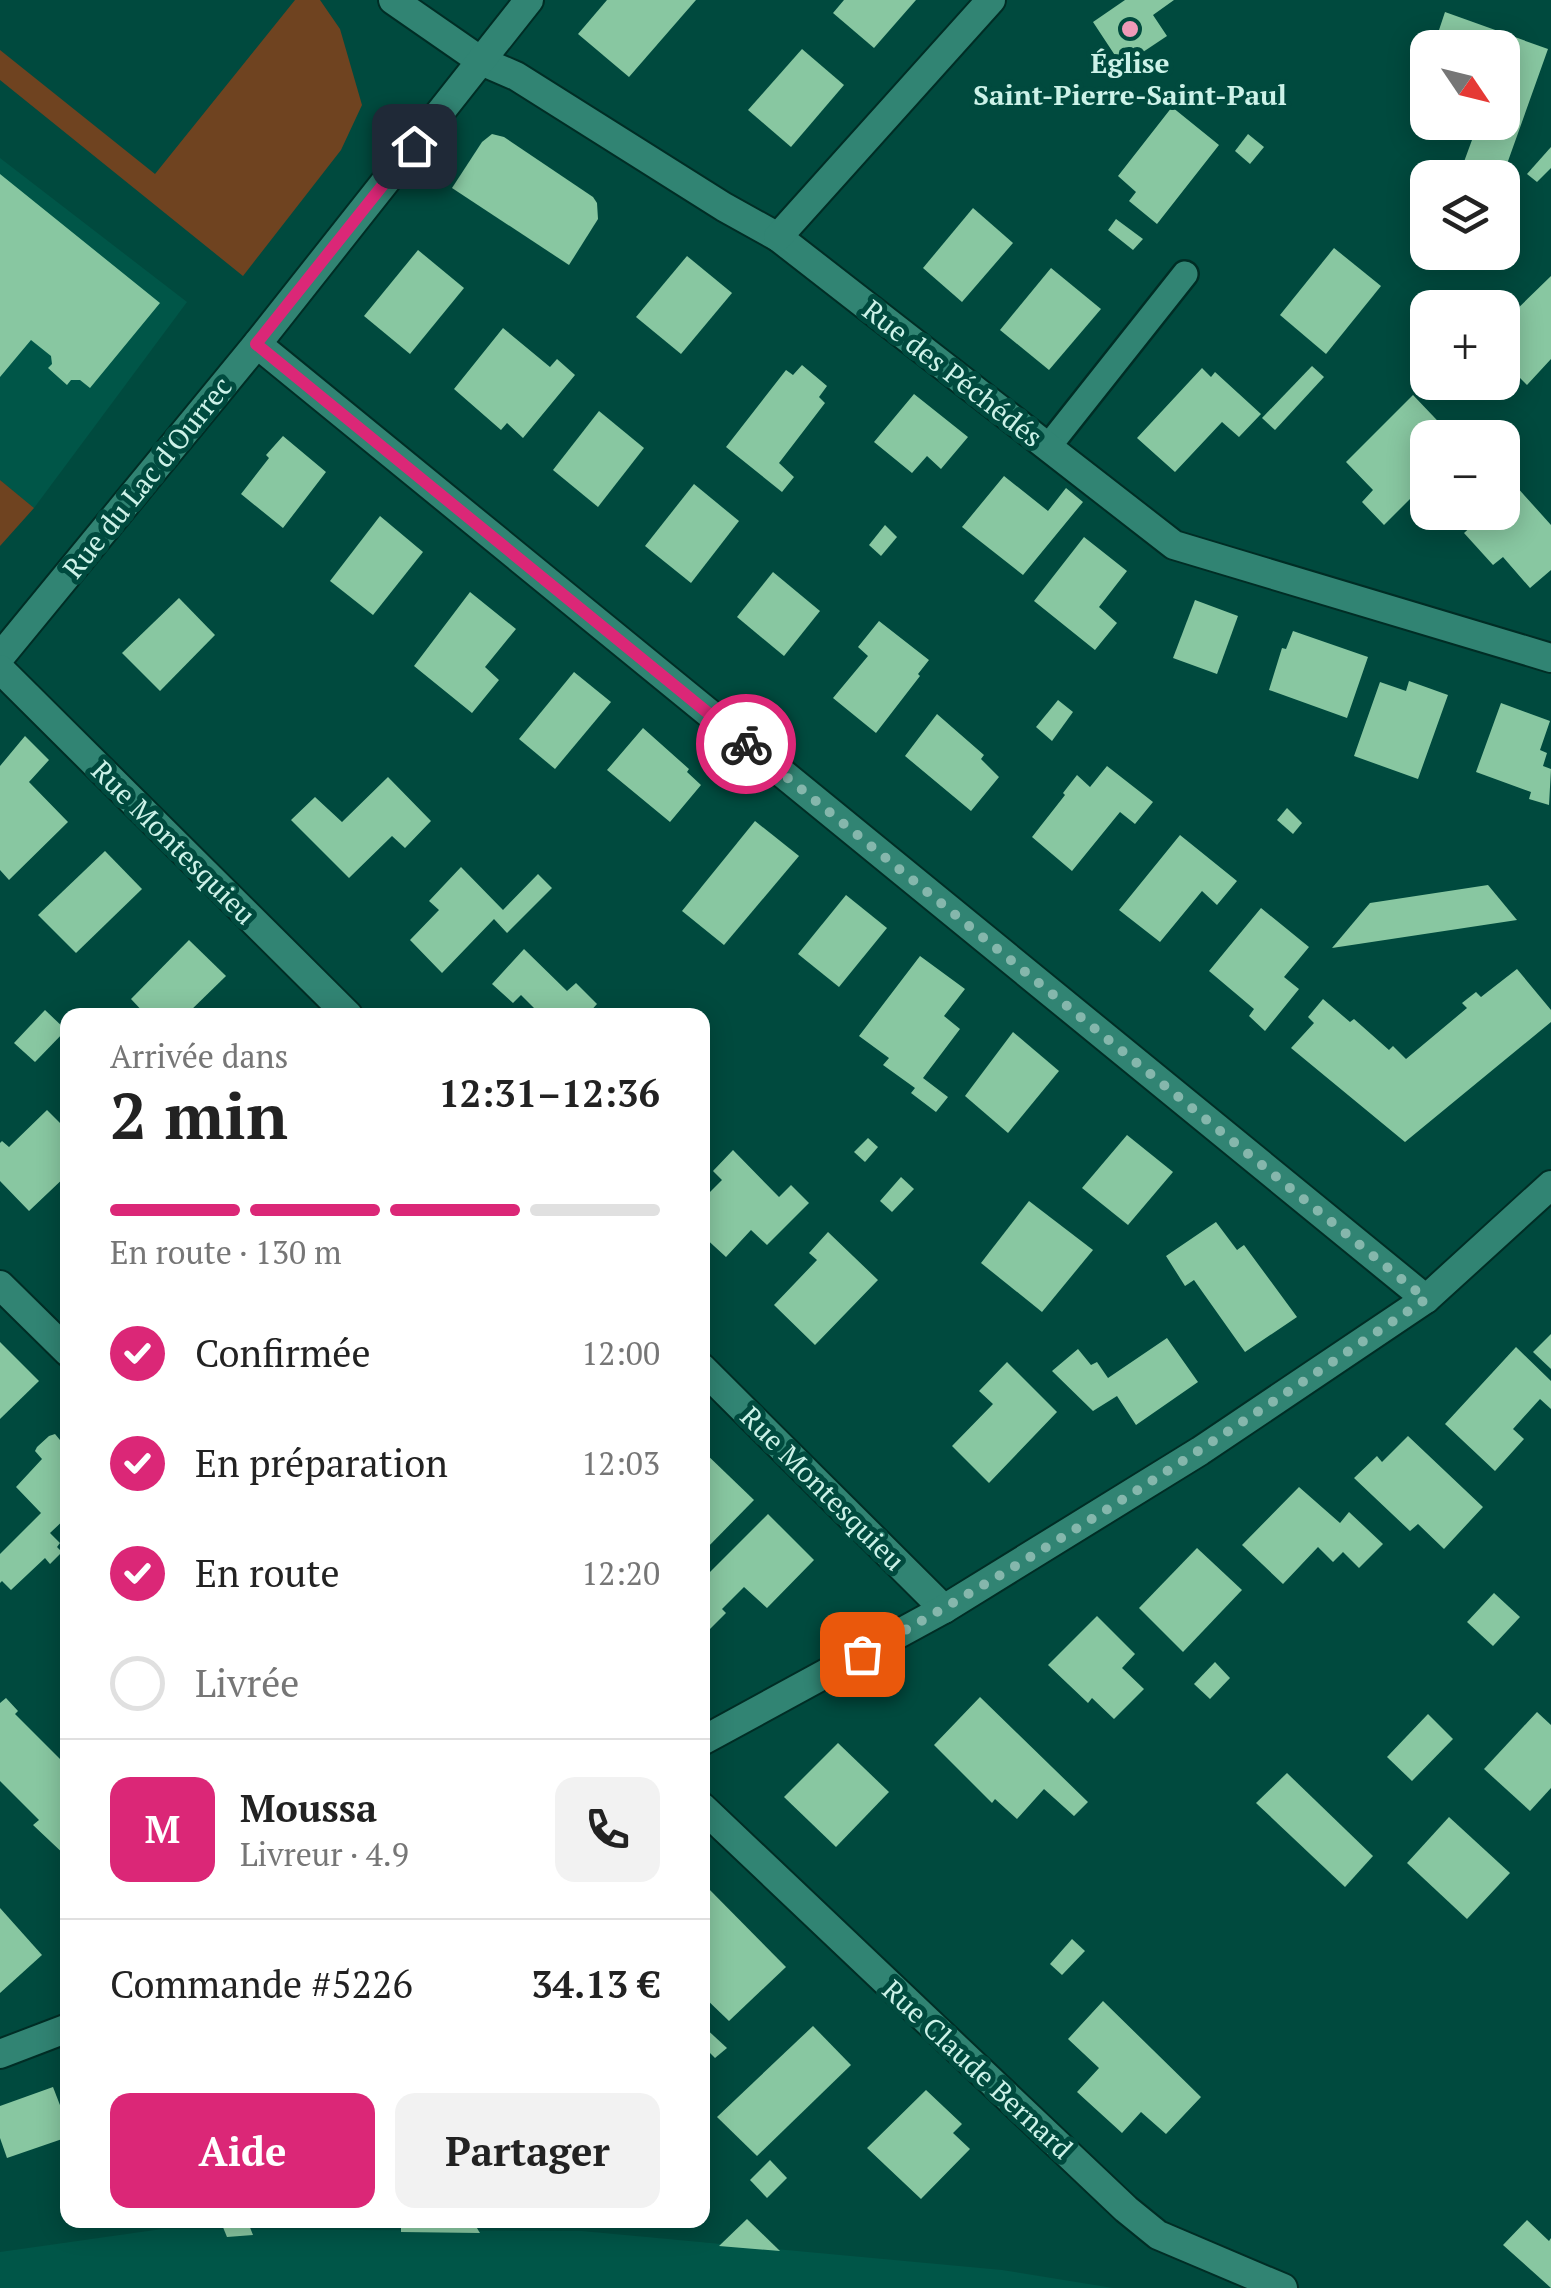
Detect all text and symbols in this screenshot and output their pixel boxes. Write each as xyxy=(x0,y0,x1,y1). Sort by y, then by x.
marker: Église Saint-Pierre-Saint-Paul xyxy=(1119,18,1141,40)
north arrow xyxy=(1410,30,1520,140)
map controls xyxy=(1410,30,1520,530)
place label: Église Saint-Pierre-Saint-Paul xyxy=(973,44,1287,113)
pin xyxy=(372,104,457,189)
icon: home xyxy=(387,119,442,174)
button: layers xyxy=(1410,160,1520,270)
button: + xyxy=(1410,290,1520,400)
street label: Rue des Péchédés xyxy=(855,291,1051,455)
street label: Rue du Lac d'Ourrec xyxy=(54,369,240,585)
button: − xyxy=(1410,420,1520,530)
courier xyxy=(696,694,796,794)
icon: bike xyxy=(719,717,774,772)
street label: Rue Montesquieu xyxy=(84,752,264,932)
text: Arrivée dans xyxy=(110,1035,288,1077)
text: 12:31–12:36 xyxy=(438,1068,660,1118)
text: 2 min xyxy=(110,1071,288,1158)
text: En route · 130 m xyxy=(110,1231,342,1273)
icon: check xyxy=(110,1326,165,1381)
text: Confirmée xyxy=(195,1328,371,1378)
text: 12:00 xyxy=(581,1332,660,1374)
street label: Rue Montesquieu xyxy=(733,1398,913,1578)
icon: check xyxy=(110,1436,165,1491)
text: En préparation xyxy=(195,1438,448,1488)
text: 12:03 xyxy=(581,1442,660,1484)
icon: check xyxy=(110,1546,165,1601)
text: En route xyxy=(195,1548,340,1598)
text: 12:20 xyxy=(581,1552,660,1594)
pin xyxy=(820,1612,905,1697)
icon: bag xyxy=(835,1627,890,1682)
text: Livrée xyxy=(195,1658,299,1708)
button: phone xyxy=(555,1777,660,1882)
text: Moussa xyxy=(240,1783,377,1833)
text: M xyxy=(145,1804,180,1854)
text: Livreur · 4.9 xyxy=(240,1833,409,1875)
text: Commande #5226 xyxy=(110,1959,413,2009)
text: 34.13 € xyxy=(531,1959,660,2009)
street label: Rue Claude Bernard xyxy=(875,1971,1081,2167)
button: Aide xyxy=(110,2093,375,2208)
button: Partager xyxy=(395,2093,660,2208)

